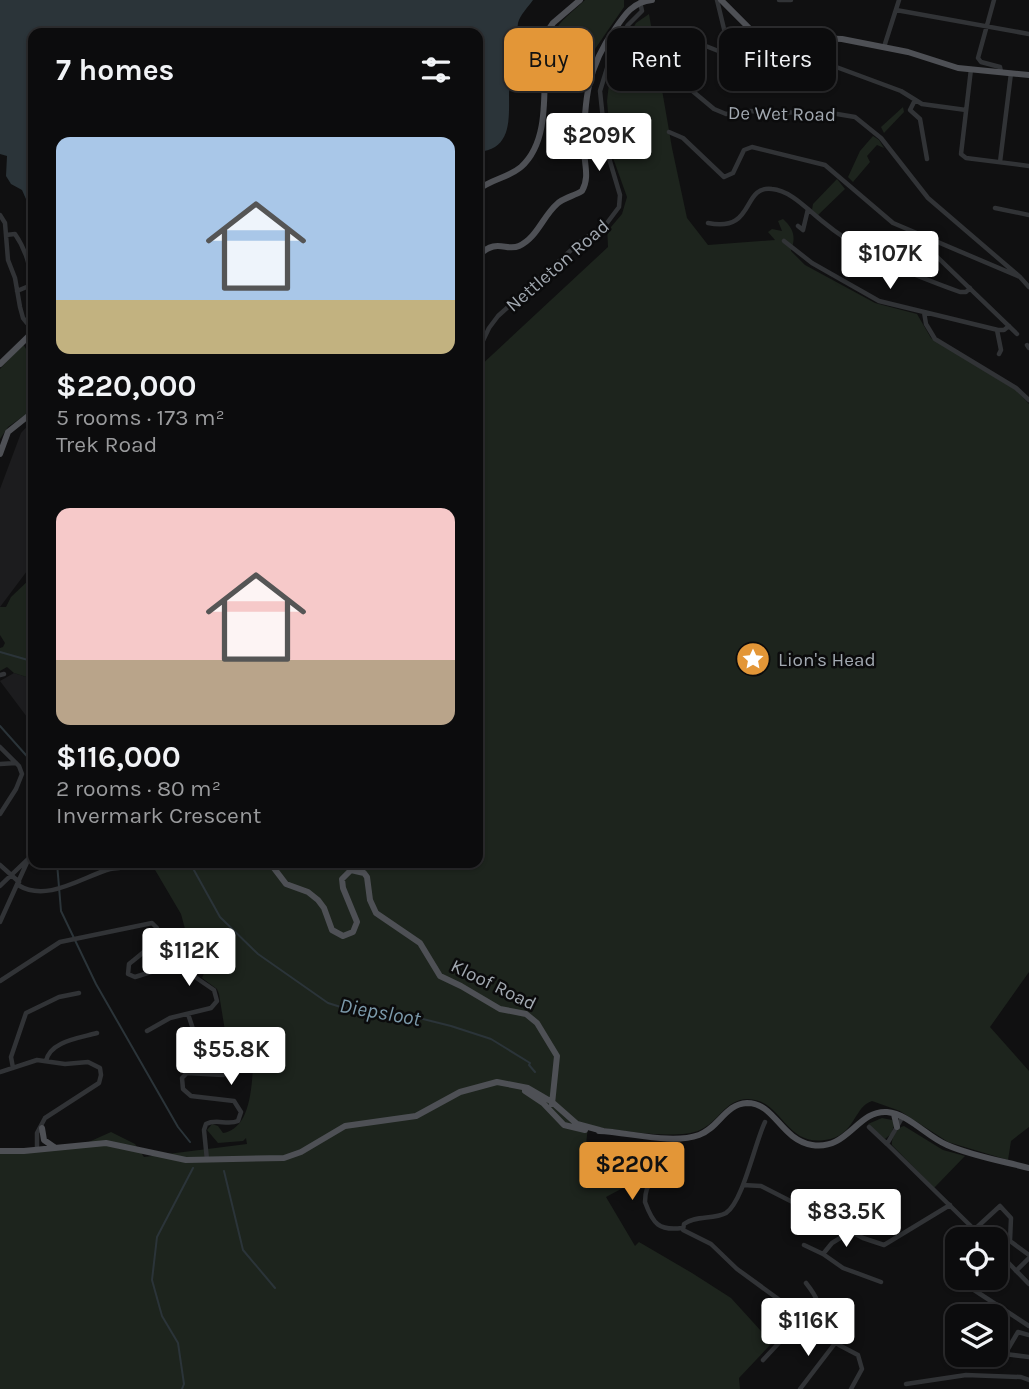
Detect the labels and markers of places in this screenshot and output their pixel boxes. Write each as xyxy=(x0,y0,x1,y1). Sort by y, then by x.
pin: $209K xyxy=(550,114,648,173)
pin: $107K xyxy=(841,232,939,291)
place icon: Lion's Head xyxy=(734,640,772,678)
place label: Lion's Head xyxy=(778,649,876,671)
pin: $112K xyxy=(140,928,238,988)
pin: $55.8K xyxy=(174,1028,288,1087)
pin: $220K xyxy=(583,1142,681,1202)
pin: $83.5K xyxy=(789,1190,903,1249)
pin: $116K xyxy=(759,1298,857,1358)

